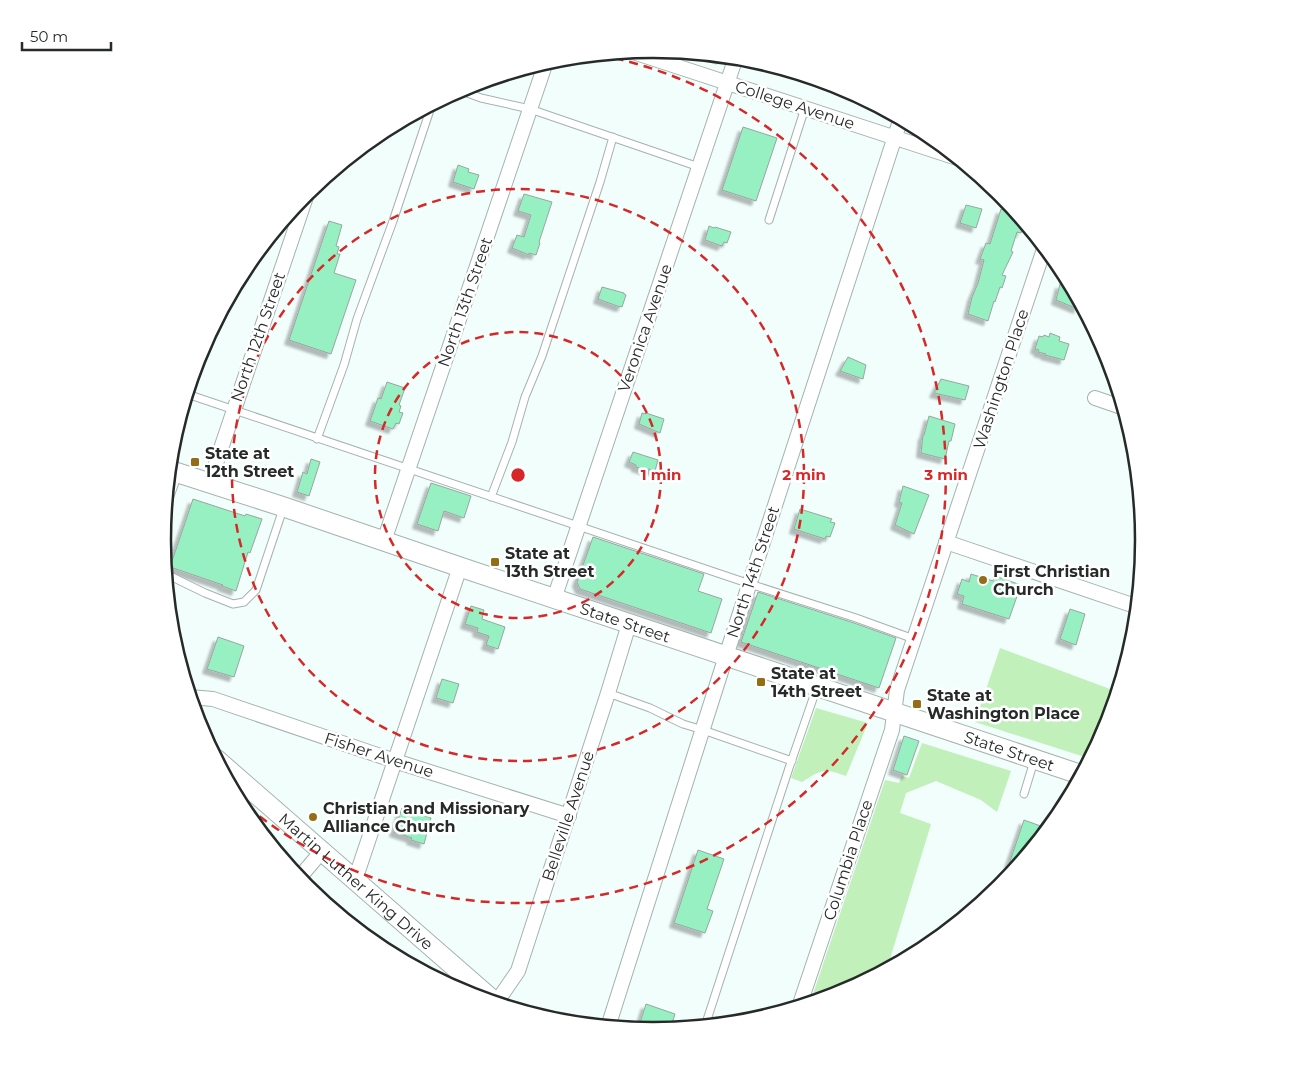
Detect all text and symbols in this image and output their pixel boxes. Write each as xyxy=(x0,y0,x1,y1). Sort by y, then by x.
scale bar xyxy=(22,20,111,52)
text: 50 m xyxy=(30,27,68,46)
street label: College Avenue xyxy=(733,77,857,133)
street label: North 13th Street xyxy=(434,234,496,369)
street label: Veronica Avenue xyxy=(614,261,676,395)
street label: North 12th Street xyxy=(227,269,289,404)
street label: Washington Place xyxy=(969,307,1033,451)
place label: State at 12th Street xyxy=(205,444,294,481)
marker: State at 12th Street xyxy=(189,456,201,468)
text: 1 min xyxy=(641,465,681,484)
text: 2 min xyxy=(782,465,826,484)
text: 3 min xyxy=(923,465,968,484)
centre of rings xyxy=(509,466,527,484)
street label: North 14th Street xyxy=(723,503,783,640)
place label: State at 13th Street xyxy=(505,544,594,581)
marker: State at 13th Street xyxy=(489,556,501,568)
place label: First Christian Church xyxy=(993,562,1110,599)
marker: First Christian Church xyxy=(977,574,989,586)
street label: State Street xyxy=(578,598,673,646)
place label: State at 14th Street xyxy=(771,664,862,701)
marker: State at 14th Street xyxy=(755,676,767,688)
place label: State at Washington Place xyxy=(927,686,1080,723)
marker: State at Washington Place xyxy=(911,698,923,710)
street label: State Street xyxy=(962,727,1057,775)
street label: Fisher Avenue xyxy=(322,728,436,782)
street label: Belleville Avenue xyxy=(538,749,598,883)
street label: Columbia Place xyxy=(820,797,876,923)
place label: Christian and Missionary Alliance Church xyxy=(322,799,530,836)
street label: Martin Luther King Drive xyxy=(275,809,437,954)
marker: Christian and Missionary Alliance Church xyxy=(307,811,319,823)

